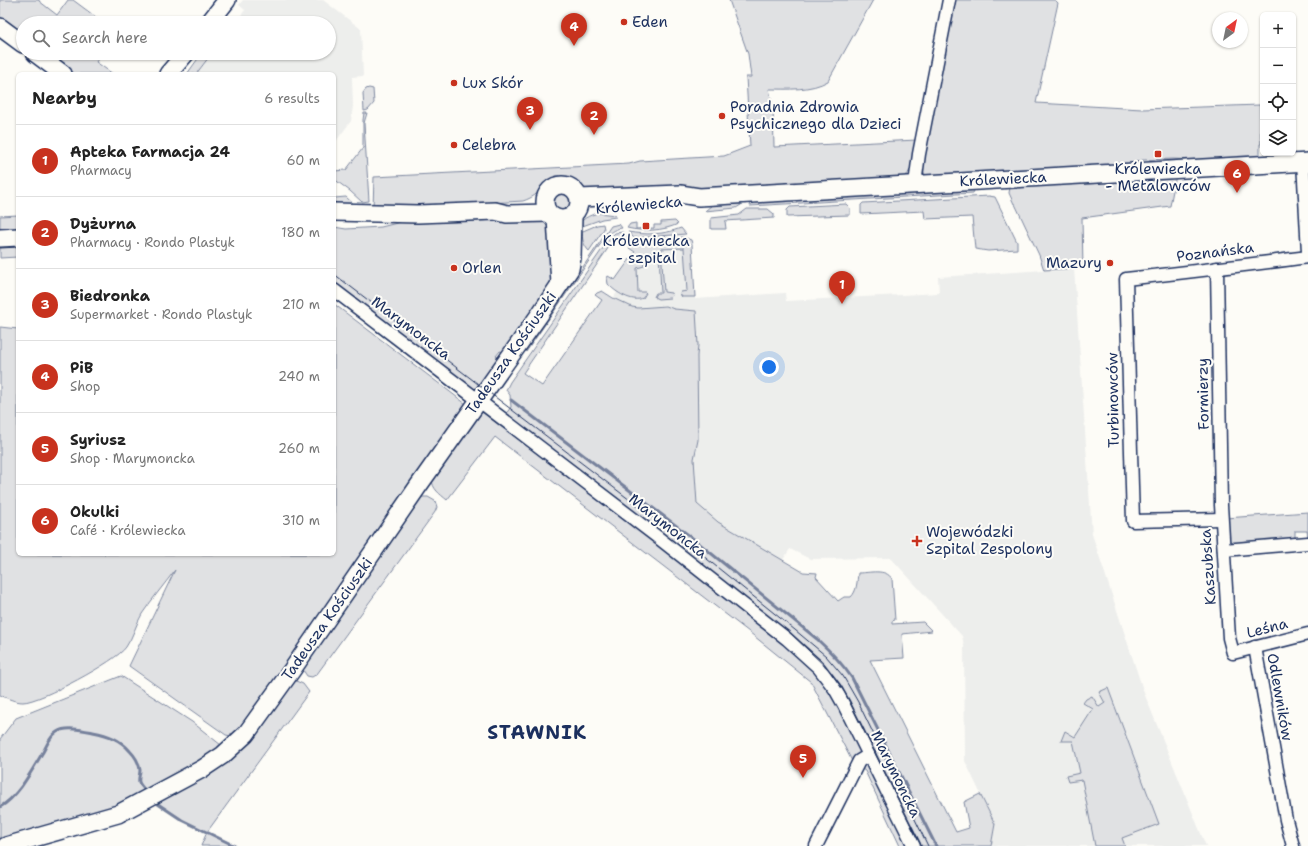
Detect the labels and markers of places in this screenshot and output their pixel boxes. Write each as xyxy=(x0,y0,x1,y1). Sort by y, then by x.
place label: Eden xyxy=(632,12,668,32)
pin: 4 xyxy=(561,13,587,46)
marker: Eden xyxy=(619,17,629,27)
place label: Lux Skór xyxy=(462,73,524,93)
marker: Lux Skór xyxy=(449,78,459,88)
pin: 3 xyxy=(517,97,543,130)
place label: Poradnia Zdrowia Psychicznego dla Dzieci xyxy=(730,97,902,134)
pin: 2 xyxy=(581,102,607,135)
marker: Poradnia Zdrowia Psychicznego dla Dzieci xyxy=(717,111,727,121)
place label: Celebra xyxy=(462,135,517,155)
marker: Celebra xyxy=(449,140,459,150)
marker: Królewiecka - Metalowców xyxy=(1153,149,1163,159)
place label: Królewiecka - Metalowców xyxy=(1105,159,1211,196)
pin: 6 xyxy=(1224,160,1250,193)
marker: Królewiecka - szpital xyxy=(641,221,651,231)
place label: Królewiecka - szpital xyxy=(602,231,690,268)
place label: Mazury xyxy=(1046,253,1102,273)
place label: Orlen xyxy=(462,258,501,278)
marker: Mazury xyxy=(1105,258,1115,268)
marker: Orlen xyxy=(449,263,459,273)
pin: 1 xyxy=(829,271,855,304)
place label: Wojewódzki Szpital Zespolony xyxy=(926,522,1053,559)
marker: Wojewódzki Szpital Zespolony xyxy=(911,535,923,547)
pin: 5 xyxy=(790,745,816,778)

